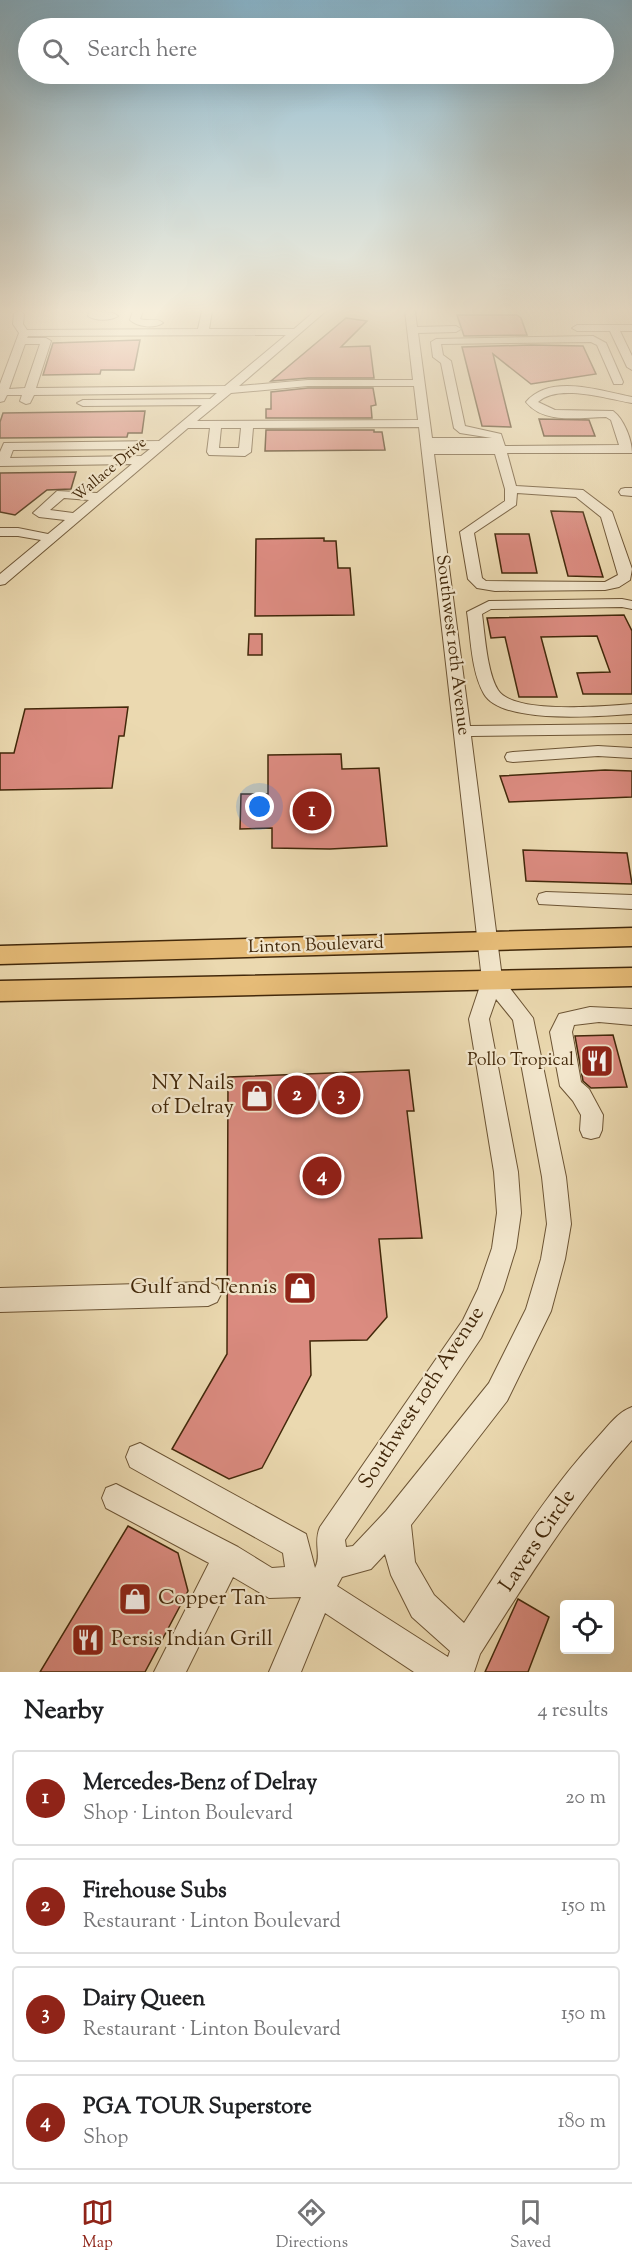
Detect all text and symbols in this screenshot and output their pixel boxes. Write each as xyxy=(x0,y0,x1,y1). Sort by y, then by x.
search box xyxy=(18,18,614,84)
icon: search xyxy=(39,35,72,68)
text: Search here xyxy=(87,35,197,67)
street label: Wallace Drive xyxy=(68,433,152,507)
street label: Southwest 10th Avenue xyxy=(428,553,476,737)
pin: 1 xyxy=(292,788,332,834)
your location xyxy=(245,792,274,821)
street label: Linton Boulevard xyxy=(248,931,384,961)
restaurant icon: Pollo Tropical xyxy=(579,1043,615,1079)
place label: Pollo Tropical xyxy=(467,1048,574,1074)
place label: NY Nails of Delray xyxy=(151,1069,235,1123)
pin: 2 xyxy=(278,1072,316,1118)
pin: 3 xyxy=(322,1072,360,1118)
shop icon: NY Nails of Delray xyxy=(239,1078,275,1114)
pin: 4 xyxy=(302,1154,342,1198)
shop icon: Gulf and Tennis xyxy=(282,1270,318,1306)
place label: Gulf and Tennis xyxy=(130,1273,277,1303)
street label: Southwest 10th Avenue xyxy=(352,1301,492,1495)
street label: Lavers Circle xyxy=(493,1484,583,1598)
shop icon: Copper Tan xyxy=(117,1581,153,1617)
place label: Copper Tan xyxy=(158,1584,266,1614)
map controls xyxy=(560,1600,614,1654)
button: locate xyxy=(560,1600,614,1654)
restaurant icon: Persis Indian Grill xyxy=(70,1622,106,1658)
place label: Persis Indian Grill xyxy=(111,1625,273,1655)
text: Nearby xyxy=(24,1693,104,1730)
text: 4 results xyxy=(537,1697,608,1726)
text: Mercedes-Benz of Delray xyxy=(83,1768,317,1800)
text: 1 xyxy=(42,1784,49,1813)
text: 20 m xyxy=(565,1784,606,1813)
text: Shop · Linton Boulevard xyxy=(83,1800,293,1829)
text: Firehouse Subs xyxy=(83,1876,227,1908)
text: 2 xyxy=(41,1892,50,1921)
text: 150 m xyxy=(561,1892,606,1921)
text: Restaurant · Linton Boulevard xyxy=(83,1908,341,1937)
text: Dairy Queen xyxy=(83,1984,205,2016)
text: 3 xyxy=(41,2000,50,2029)
text: 150 m xyxy=(561,2000,606,2029)
text: Restaurant · Linton Boulevard xyxy=(83,2016,341,2045)
text: PGA TOUR Superstore xyxy=(83,2092,312,2124)
text: 4 xyxy=(40,2108,51,2137)
text: 180 m xyxy=(558,2108,606,2137)
text: Shop xyxy=(83,2124,128,2153)
tab: Map xyxy=(81,2196,114,2255)
tab: Directions xyxy=(276,2196,348,2255)
tab: Saved xyxy=(510,2196,551,2255)

